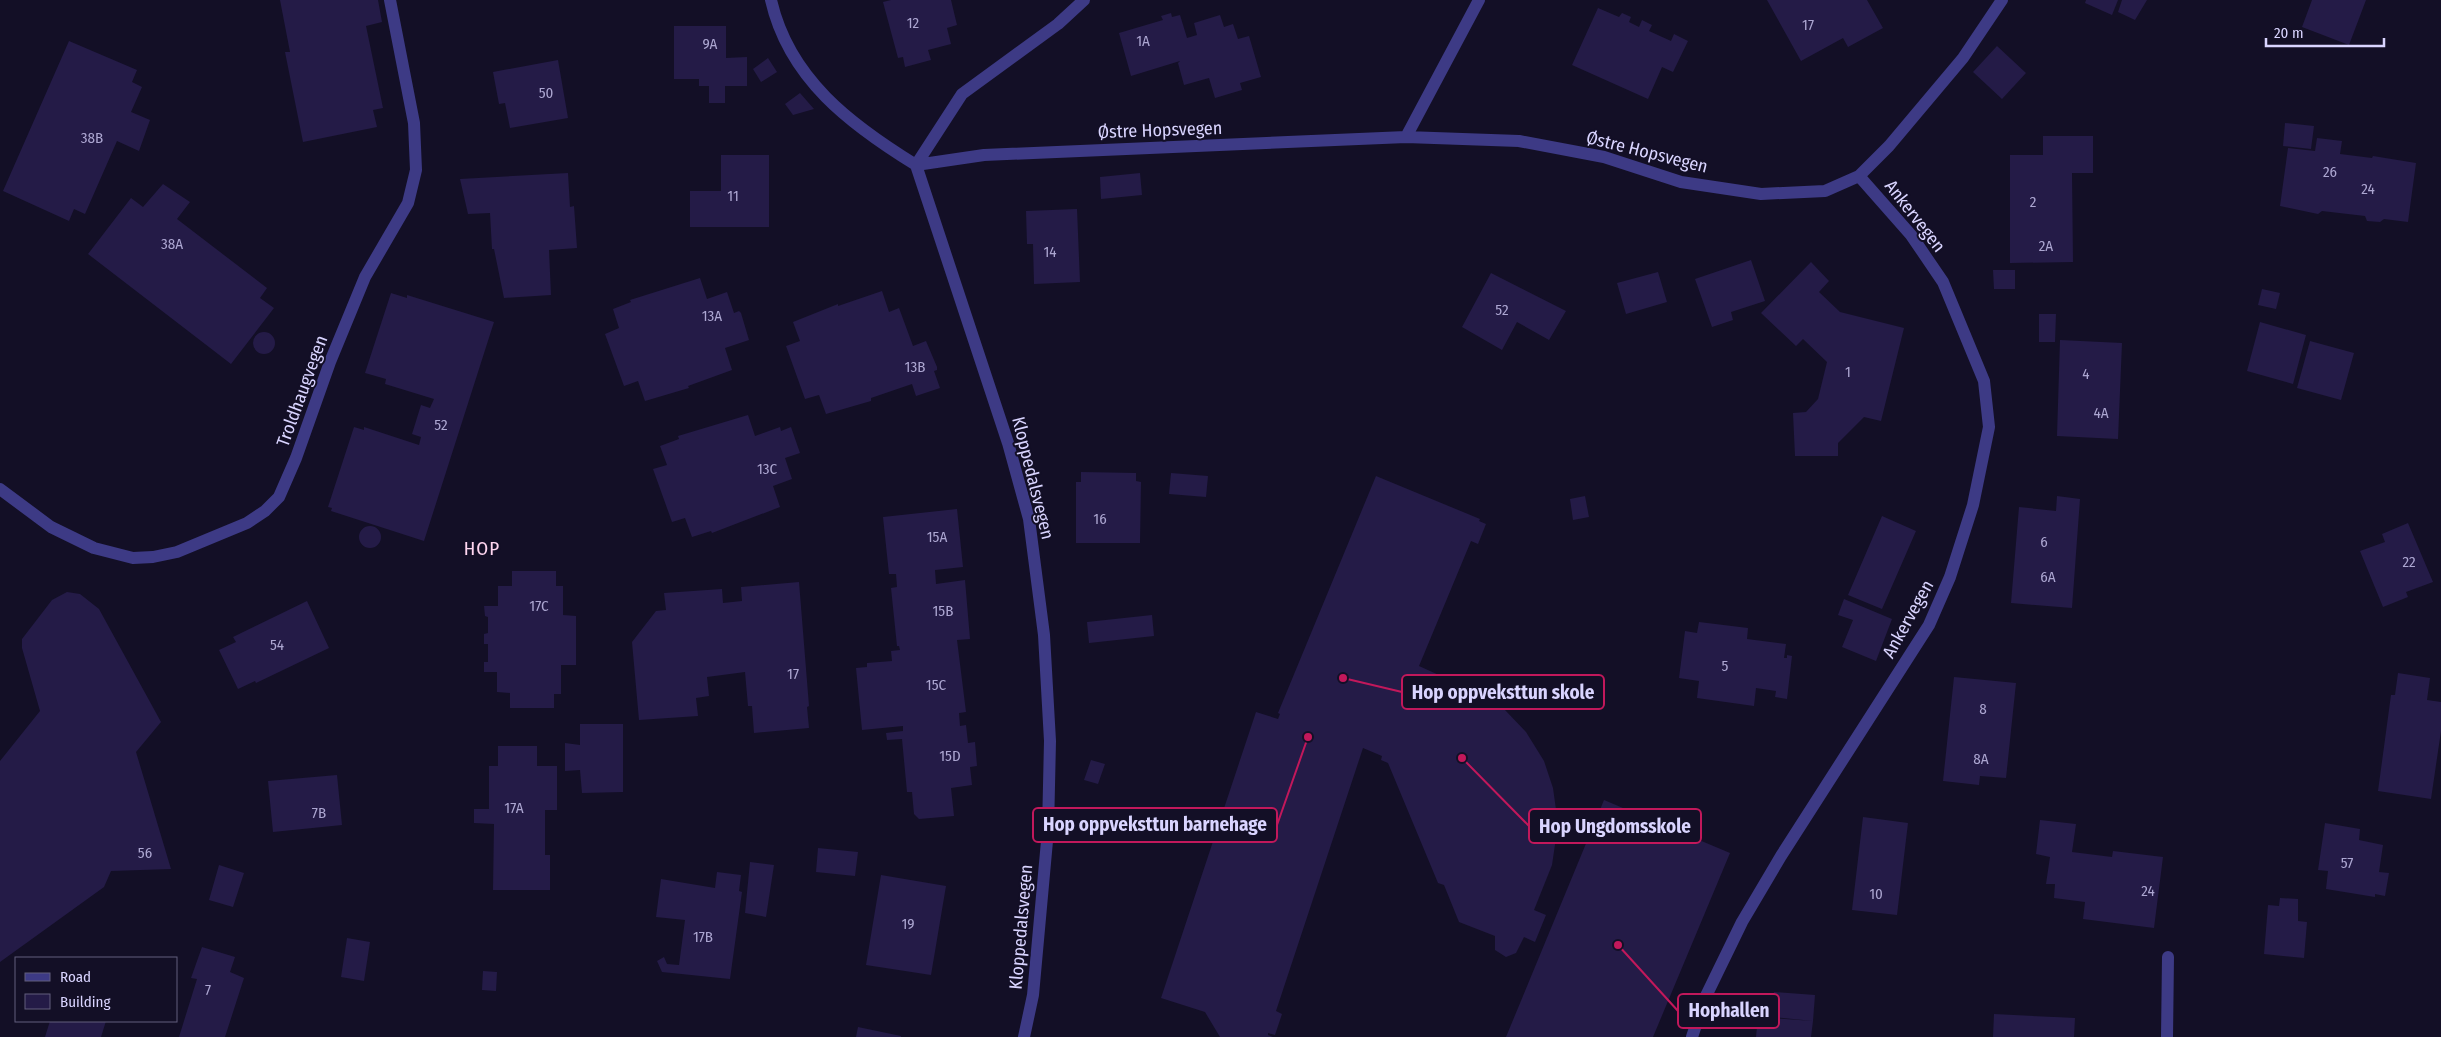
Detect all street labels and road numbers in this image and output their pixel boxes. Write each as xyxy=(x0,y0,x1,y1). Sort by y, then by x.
street label: Østre Hopsvegen xyxy=(1097,117,1223,143)
street label: Østre Hopsvegen xyxy=(1584,126,1710,178)
street label: Ankervegen xyxy=(1880,175,1950,257)
street label: Troldhaugvegen xyxy=(272,332,332,450)
street label: Kloppedalsvegen xyxy=(1007,414,1059,542)
street label: Ankervegen xyxy=(1878,576,1938,662)
street label: Kloppedalsvegen xyxy=(1005,863,1037,991)

